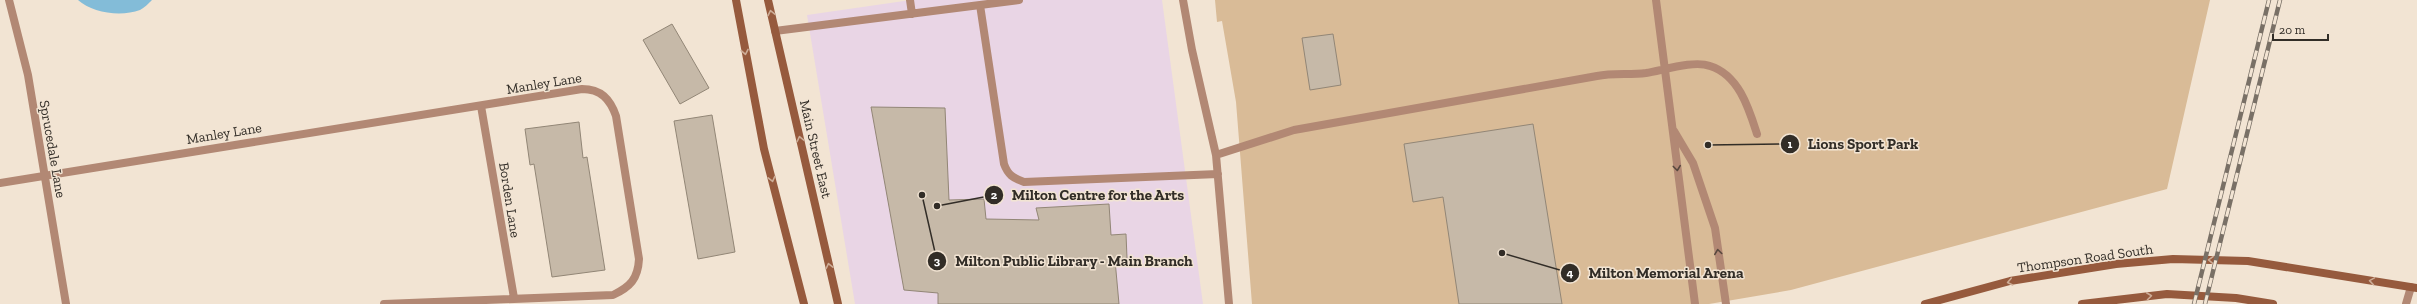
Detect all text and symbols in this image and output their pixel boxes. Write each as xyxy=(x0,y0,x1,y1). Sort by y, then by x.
one-way arrow xyxy=(767,9,775,16)
scale bar xyxy=(2273,16,2328,42)
text: 20 m xyxy=(2279,23,2306,37)
one-way arrow xyxy=(741,49,749,55)
street label: Manley Lane xyxy=(505,69,583,98)
street label: Main Street East xyxy=(796,98,835,201)
street label: Sprucedale Lane xyxy=(36,99,70,200)
street label: Manley Lane xyxy=(185,119,263,148)
callout: Lions Sport Park xyxy=(1780,130,1926,157)
text: Lions Sport Park xyxy=(1808,135,1919,153)
one-way arrow xyxy=(796,136,805,143)
text: 1 xyxy=(1788,137,1793,151)
street label: Borden Lane xyxy=(495,161,524,239)
one-way arrow xyxy=(1672,165,1681,171)
one-way arrow xyxy=(767,176,776,183)
callout: Milton Centre for the Arts xyxy=(984,181,1193,208)
text: Milton Centre for the Arts xyxy=(1012,186,1184,204)
text: 2 xyxy=(991,188,998,202)
street label: Thompson Road South xyxy=(2016,241,2154,276)
callout: Milton Public Library - Main Branch xyxy=(927,248,1201,275)
one-way arrow xyxy=(1714,248,1723,255)
text: Milton Public Library - Main Branch xyxy=(955,252,1193,270)
text: 3 xyxy=(934,254,941,268)
one-way arrow xyxy=(2208,256,2214,264)
callout: Milton Memorial Arena xyxy=(1560,259,1751,286)
one-way arrow xyxy=(826,263,834,269)
text: Milton Memorial Arena xyxy=(1588,264,1744,282)
text: 4 xyxy=(1567,266,1574,280)
one-way arrow xyxy=(2007,277,2013,285)
one-way arrow xyxy=(2369,277,2375,286)
one-way arrow xyxy=(2146,292,2152,301)

